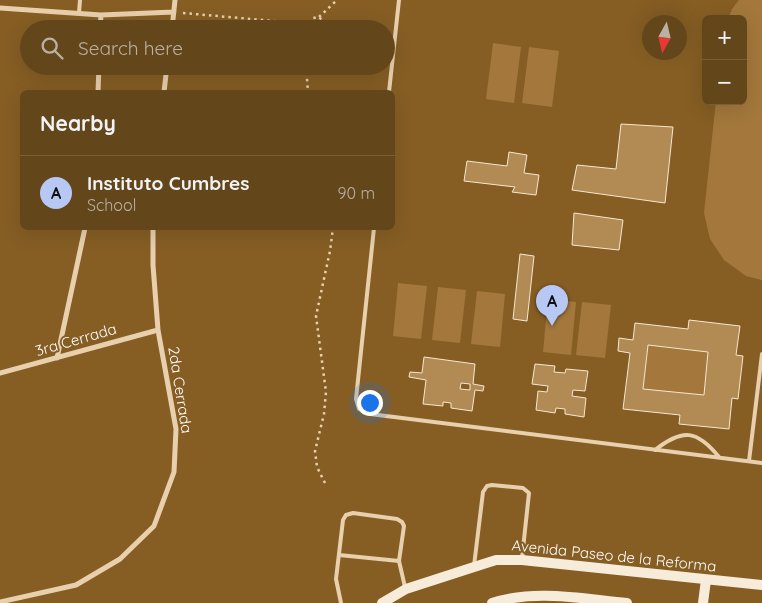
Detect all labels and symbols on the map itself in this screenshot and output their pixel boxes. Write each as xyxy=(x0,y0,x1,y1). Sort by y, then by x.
north arrow xyxy=(642,15,687,60)
pin: A xyxy=(536,285,568,326)
street label: 3ra Cerrada xyxy=(33,319,119,360)
street label: 2da Cerrada xyxy=(164,345,197,435)
your location xyxy=(357,390,383,416)
street label: Avenida Paseo de la Reforma xyxy=(511,535,717,576)

